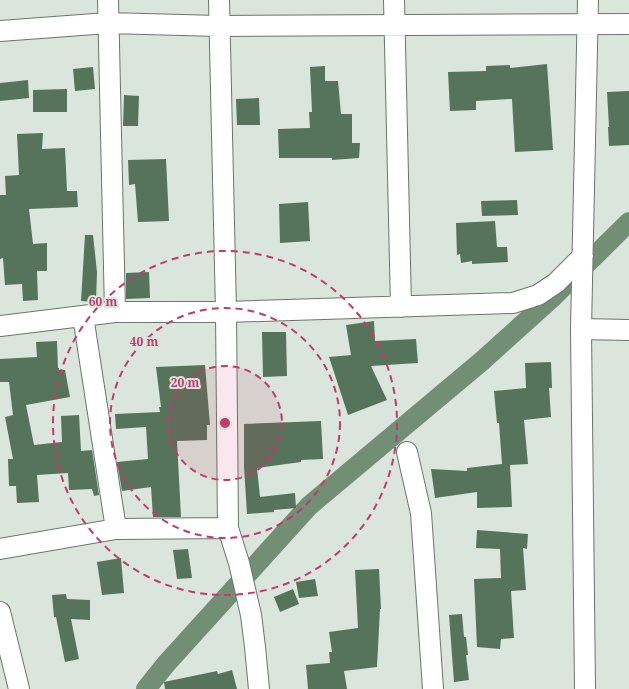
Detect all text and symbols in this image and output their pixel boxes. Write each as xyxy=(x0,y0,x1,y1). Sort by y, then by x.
text: 60 m xyxy=(89,293,117,310)
text: 40 m xyxy=(130,333,158,350)
text: 20 m xyxy=(171,374,199,391)
centre of rings xyxy=(218,416,232,430)

